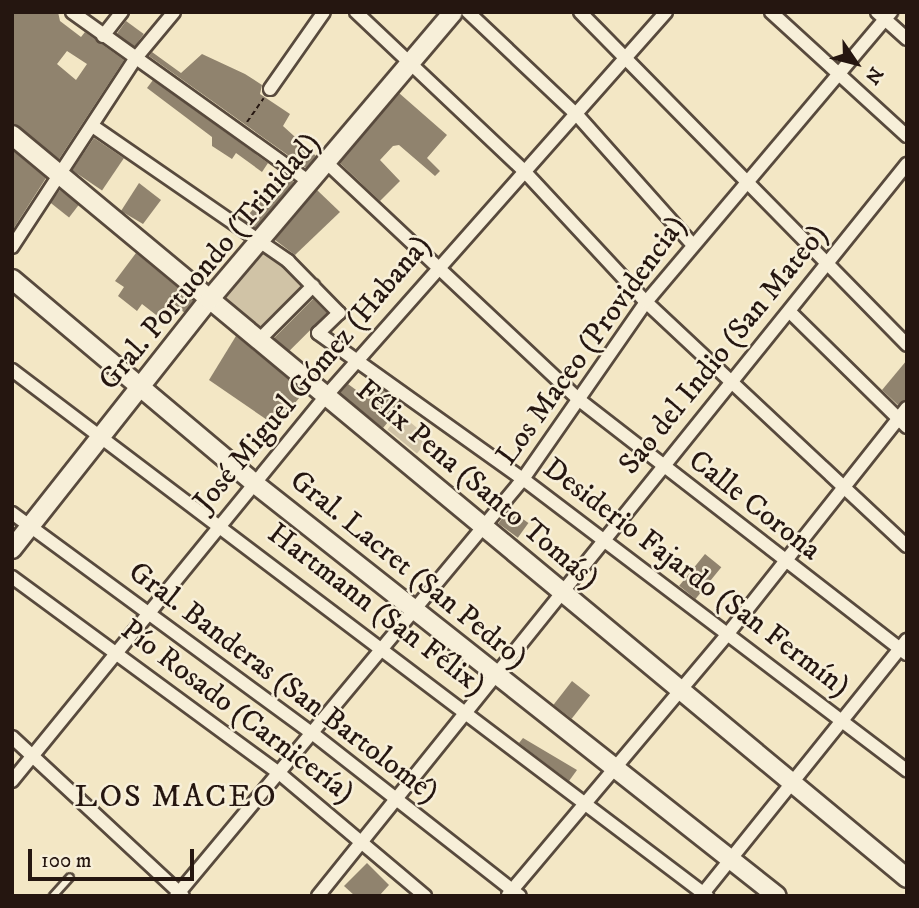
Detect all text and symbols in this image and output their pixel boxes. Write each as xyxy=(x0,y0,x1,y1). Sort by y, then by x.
north arrow xyxy=(821,28,891,98)
text: N xyxy=(860,62,888,88)
street label: Gral. Portuondo (Trinidad) xyxy=(92,126,328,398)
street label: Los Maceo (Providencia) xyxy=(489,209,695,473)
street label: Sao del Indio (San Mateo) xyxy=(612,218,836,482)
street label: José Miguel Gómez (Habana) xyxy=(187,228,439,520)
street label: Félix Pena (Santo Tomás) xyxy=(348,373,606,597)
street label: Calle Corona xyxy=(681,443,827,569)
street label: Desiderio Fajardo (San Fermín) xyxy=(535,451,857,705)
street label: Gral. Lacret (San Pedro) xyxy=(282,463,534,677)
street label: Hartmann (San Félix) xyxy=(260,516,492,704)
street label: Gral. Banderas (San Bartolomé) xyxy=(121,555,445,811)
street label: Pío Rosado (Carnicería) xyxy=(113,612,361,812)
district label: LOS MACEO xyxy=(75,778,277,816)
scale bar xyxy=(32,834,198,878)
text: 100 m xyxy=(41,848,92,874)

